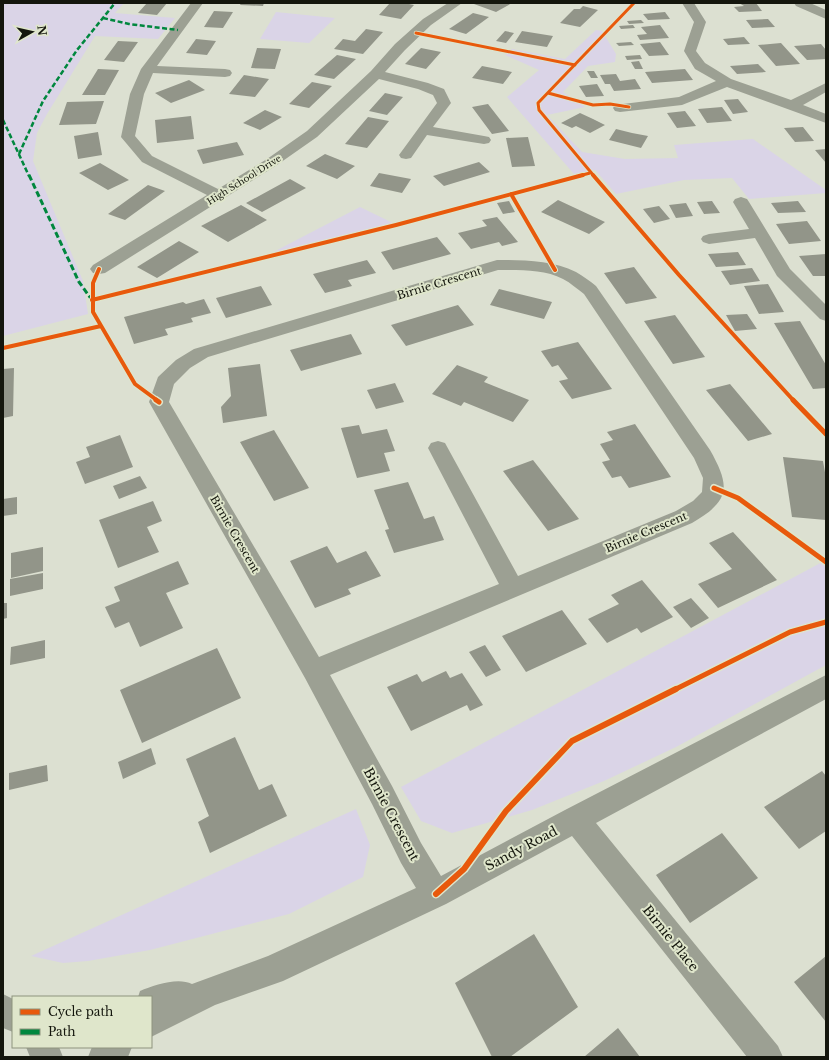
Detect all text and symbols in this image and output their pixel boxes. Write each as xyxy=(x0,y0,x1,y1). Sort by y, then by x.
north arrow xyxy=(12,12,52,52)
text: N xyxy=(34,25,50,37)
street label: High School Drive xyxy=(205,152,283,207)
street label: Birnie Crescent xyxy=(395,263,484,302)
street label: Birnie Crescent xyxy=(207,493,263,576)
street label: Birnie Crescent xyxy=(603,508,690,556)
street label: Birnie Crescent xyxy=(360,765,423,864)
street label: Sandy Road xyxy=(482,822,561,875)
street label: Birnie Place xyxy=(639,902,702,975)
legend xyxy=(12,996,152,1048)
text: Cycle path xyxy=(48,1004,113,1019)
text: Path xyxy=(48,1024,76,1039)

